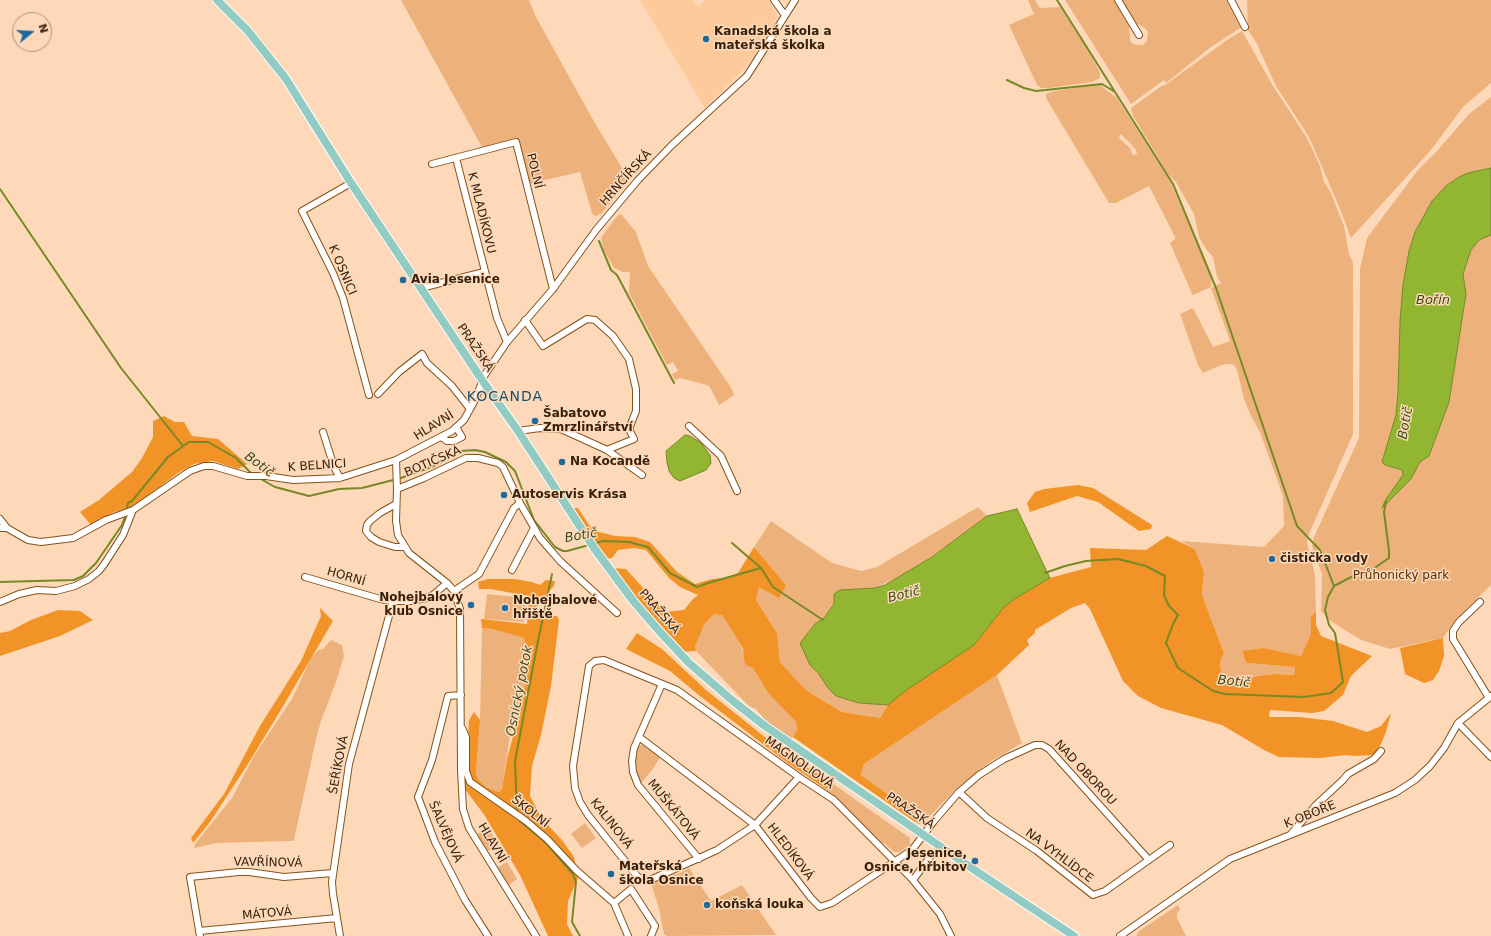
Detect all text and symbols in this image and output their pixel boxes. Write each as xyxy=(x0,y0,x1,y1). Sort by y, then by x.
north arrow xyxy=(12,12,52,52)
text: N xyxy=(35,22,51,35)
place label: Kanadská škola a mateřská školka xyxy=(714,25,832,53)
marker: Kanadská škola a mateřská školka xyxy=(701,34,711,44)
street label: HRNČÍŘSKÁ xyxy=(597,147,655,209)
street label: POLNÍ xyxy=(523,152,545,190)
street label: K MLADÍKOVU xyxy=(464,171,498,255)
street label: K OSNICI xyxy=(325,243,359,297)
place label: Avia Jesenice xyxy=(411,273,500,287)
marker: Avia Jesenice xyxy=(398,275,408,285)
water label: Bořín xyxy=(1416,293,1450,309)
street label: PRAŽSKÁ xyxy=(454,321,496,375)
district label: KOCANDA xyxy=(467,389,543,405)
water label: Botič xyxy=(1395,406,1417,440)
place label: Šabatovo Zmrzlinářství xyxy=(543,407,633,435)
street label: HLAVNÍ xyxy=(411,408,457,444)
marker: Šabatovo Zmrzlinářství xyxy=(530,416,540,426)
street label: BOTIČSKÁ xyxy=(402,444,464,480)
water label: Botič xyxy=(241,449,277,481)
place label: Na Kocandě xyxy=(570,455,650,469)
street label: K BELNICI xyxy=(287,457,347,475)
marker: Na Kocandě xyxy=(557,457,567,467)
place label: Autoservis Krása xyxy=(512,488,627,502)
marker: Autoservis Krása xyxy=(499,490,509,500)
water label: Botič xyxy=(564,525,598,547)
place label: čistička vody xyxy=(1280,552,1368,566)
marker: čistička vody xyxy=(1267,554,1277,564)
street label: HORNÍ xyxy=(325,565,367,589)
park label: Průhonický park xyxy=(1353,569,1449,583)
water label: Botič xyxy=(886,583,922,607)
street label: PRAŽSKÁ xyxy=(636,587,682,637)
place label: Nohejbalový klub Osnice xyxy=(379,591,463,619)
place label: Nohejbalové hřiště xyxy=(513,594,597,622)
marker: Nohejbalový klub Osnice xyxy=(466,600,476,610)
marker: Nohejbalové hřiště xyxy=(500,603,510,613)
water label: Osnický potok xyxy=(504,644,536,738)
water label: Botič xyxy=(1217,673,1251,691)
street label: MAGNOLIOVÁ xyxy=(762,734,836,792)
street label: ŠEŘÍKOVÁ xyxy=(326,735,352,795)
street label: NAD OBOROU xyxy=(1051,737,1119,809)
street label: MUŠKÁTOVÁ xyxy=(644,777,702,843)
street label: PRAŽSKÁ xyxy=(883,790,937,832)
street label: ŠKOLNÍ xyxy=(508,793,552,831)
street label: KALINOVÁ xyxy=(587,796,635,852)
street label: K OBOŘE xyxy=(1282,798,1338,832)
street label: ŠALVĚJOVÁ xyxy=(425,799,465,865)
street label: HLAVNÍ xyxy=(474,820,510,866)
street label: HLEDÍKOVÁ xyxy=(764,820,816,884)
street label: NA VYHLÍDCE xyxy=(1022,826,1096,886)
place label: Jesenice, Osnice, hřbitov xyxy=(864,847,967,875)
street label: VAVŘÍNOVÁ xyxy=(233,855,303,871)
marker: Jesenice, Osnice, hřbitov xyxy=(970,856,980,866)
place label: Mateřská škola Osnice xyxy=(619,860,704,888)
marker: Mateřská škola Osnice xyxy=(606,869,616,879)
place label: koňská louka xyxy=(715,898,804,912)
marker: koňská louka xyxy=(702,900,712,910)
street label: MÁTOVÁ xyxy=(242,905,292,923)

